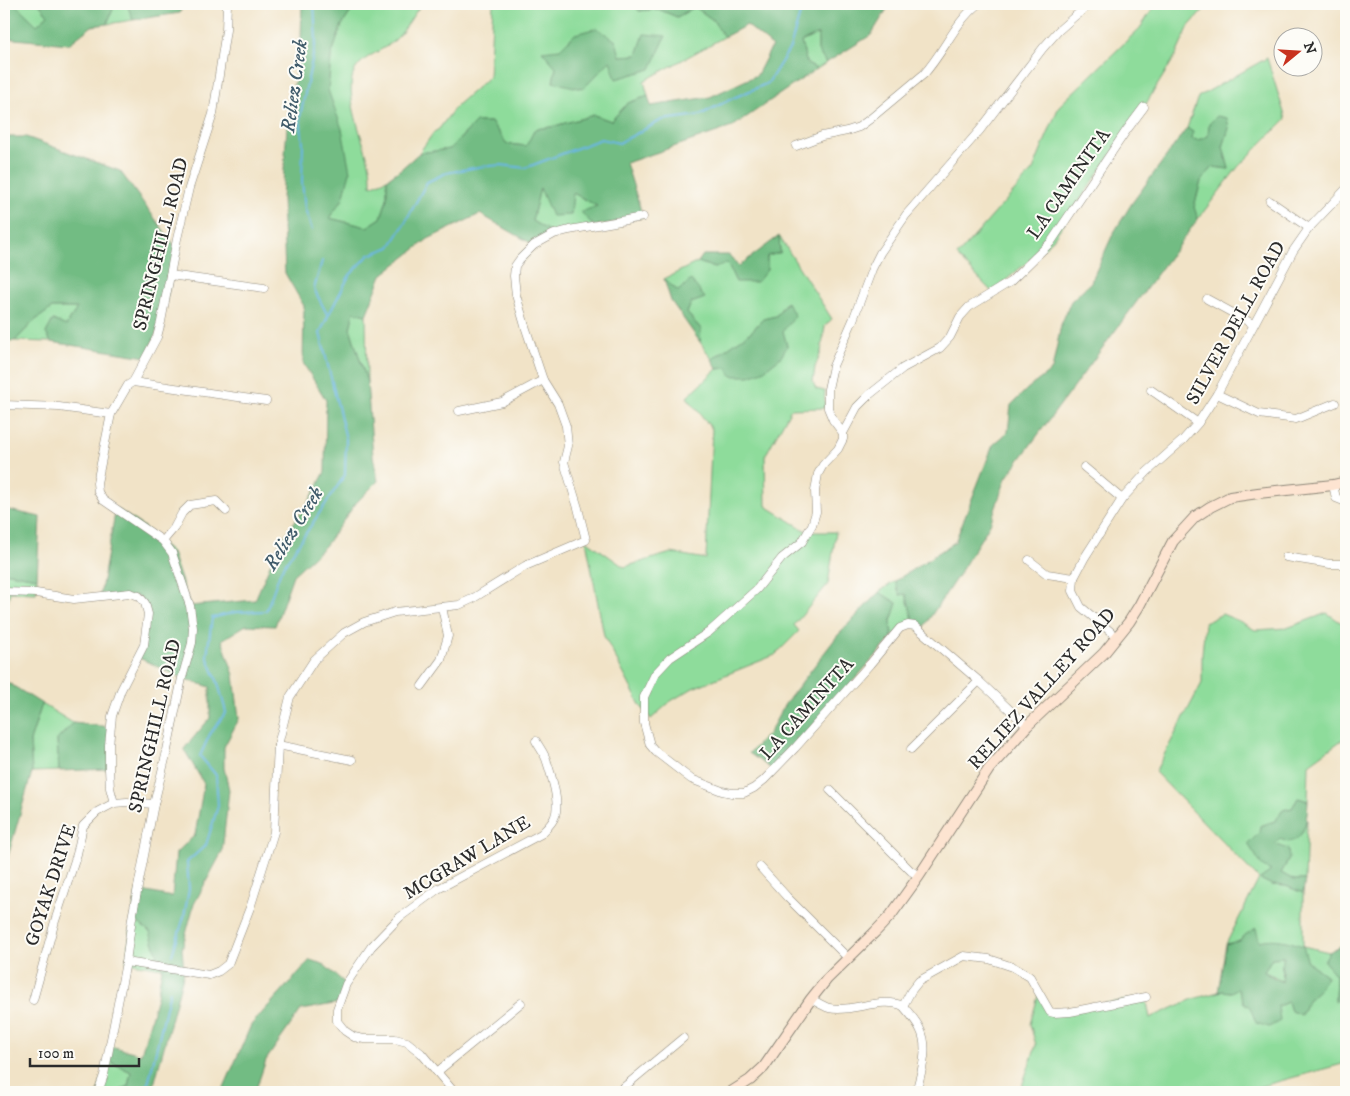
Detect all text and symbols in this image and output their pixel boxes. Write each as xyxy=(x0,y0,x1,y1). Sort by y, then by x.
north arrow xyxy=(1272,28,1322,78)
water label: Reliez Creek xyxy=(276,37,314,135)
text: N xyxy=(1299,40,1320,57)
street label: LA CAMINITA xyxy=(1022,124,1116,244)
street label: SPRINGHILL ROAD xyxy=(128,155,194,333)
street label: SILVER DELL ROAD xyxy=(1181,237,1291,409)
water label: Reliez Creek xyxy=(258,482,330,576)
street label: RELIEZ VALLEY ROAD xyxy=(963,603,1121,775)
street label: SPRINGHILL ROAD xyxy=(124,637,186,815)
street label: LA CAMINITA xyxy=(755,653,859,765)
street label: MCGRAW LANE xyxy=(399,811,535,905)
street label: GOYAK DRIVE xyxy=(20,821,82,949)
scale bar xyxy=(30,1036,139,1068)
text: 100 m xyxy=(38,1044,74,1063)

